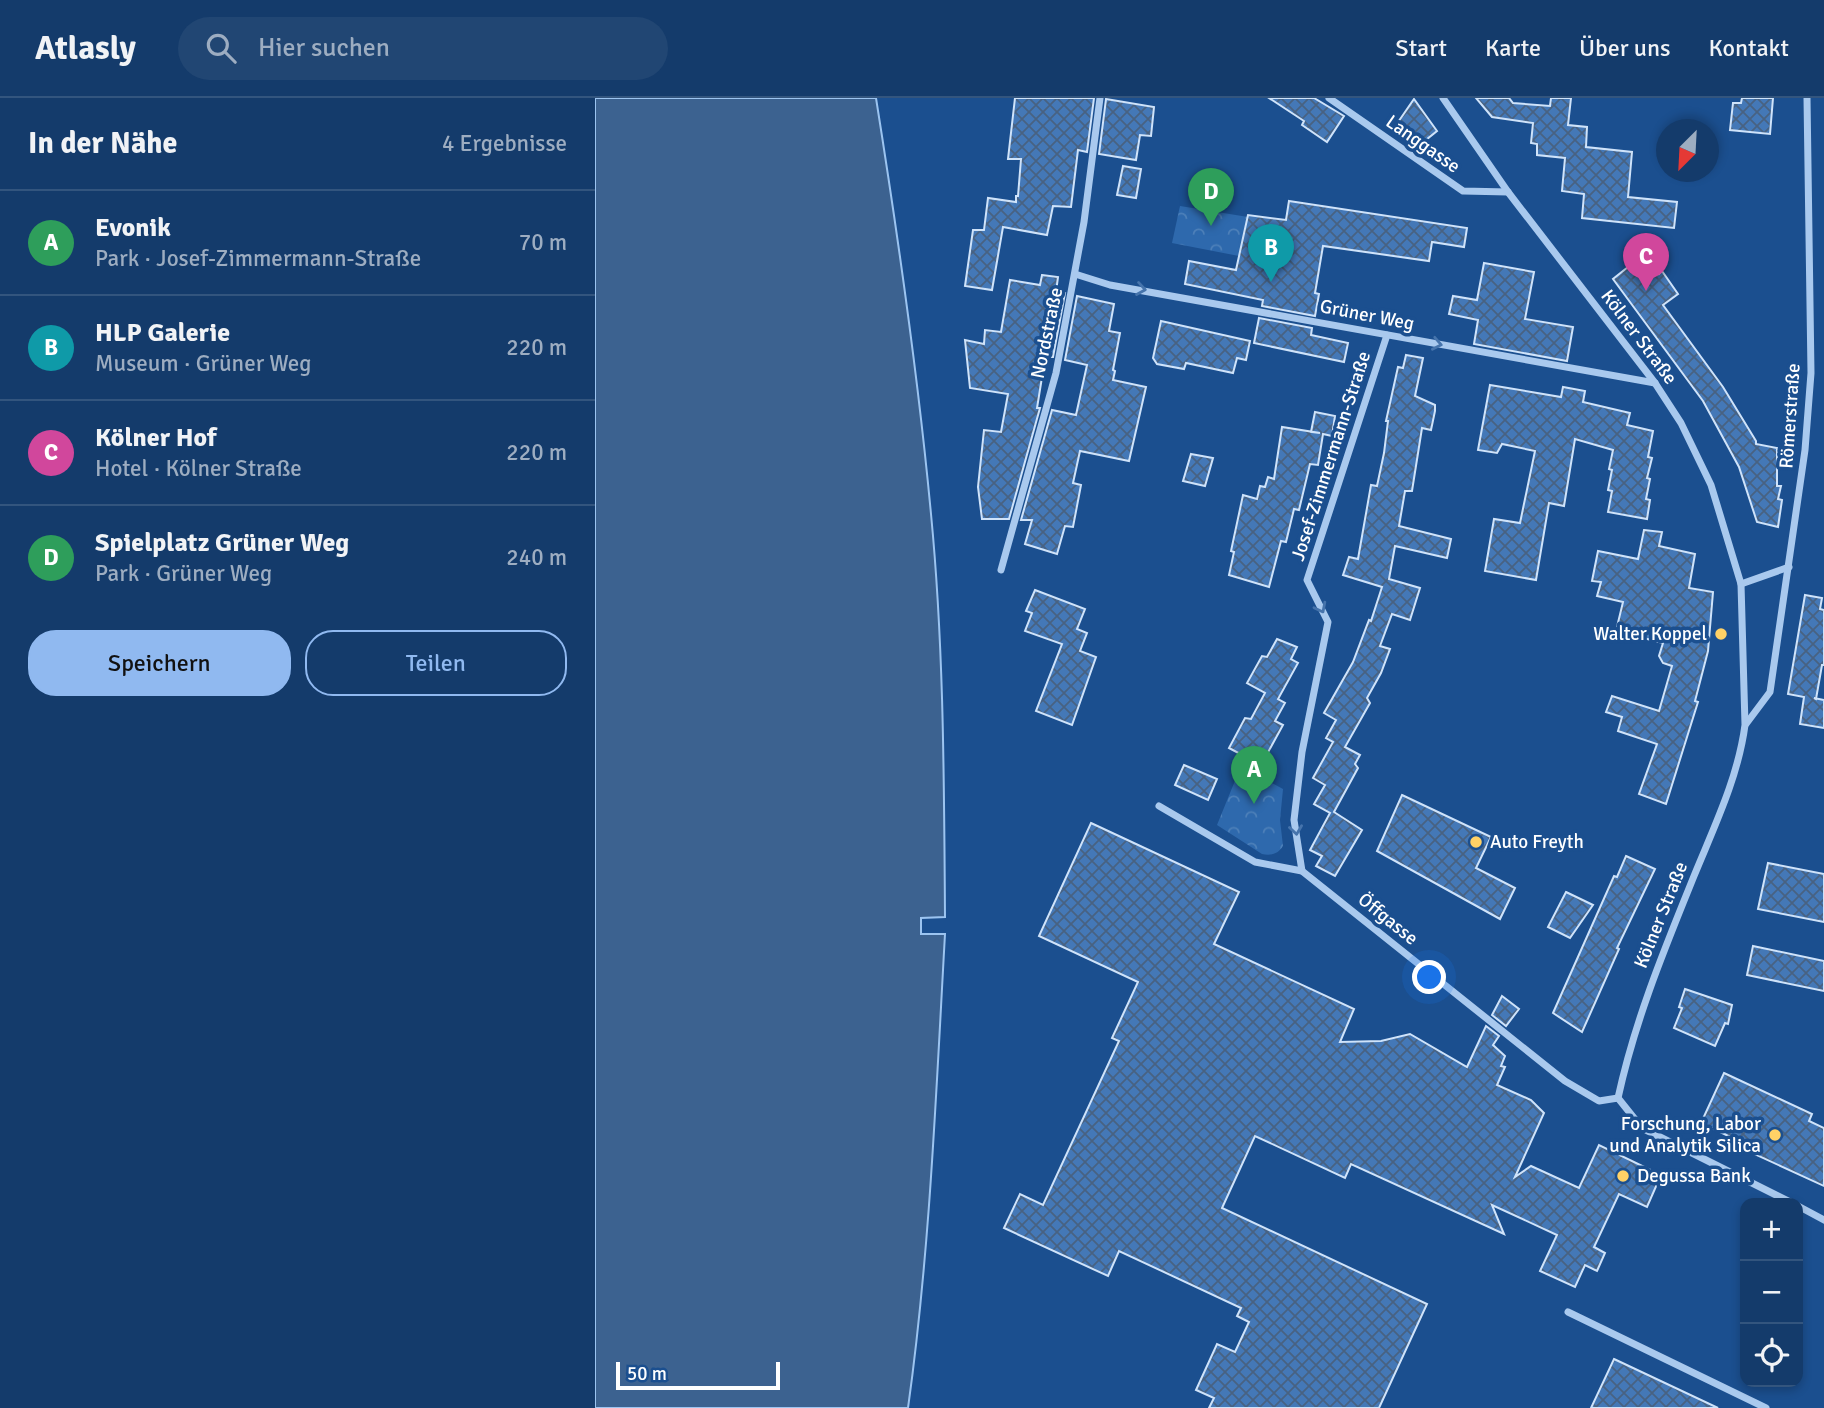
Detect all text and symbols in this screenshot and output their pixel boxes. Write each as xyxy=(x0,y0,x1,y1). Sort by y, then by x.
search box xyxy=(178,17,668,80)
text: Atlasly xyxy=(35,28,136,69)
icon: search xyxy=(202,29,240,67)
text: Hier suchen xyxy=(258,32,390,64)
text: Start xyxy=(1395,33,1447,63)
text: Karte xyxy=(1485,33,1541,63)
text: Über uns xyxy=(1579,33,1671,63)
text: Kontakt xyxy=(1709,33,1789,63)
street label: Langgasse xyxy=(1381,110,1465,178)
north arrow xyxy=(1656,119,1719,182)
text: In der Nähe xyxy=(28,125,177,162)
text: 4 Ergebnisse xyxy=(442,129,567,158)
pin: D xyxy=(1188,168,1234,226)
text: Evonik xyxy=(95,212,171,244)
pin: B xyxy=(1248,224,1294,282)
text: A xyxy=(44,228,58,257)
text: 70 m xyxy=(519,228,567,257)
pin: C xyxy=(1623,233,1669,291)
text: Park · Josef-Zimmermann-Straße xyxy=(95,244,421,273)
one-way arrow xyxy=(1135,281,1147,296)
street label: Nordstraße xyxy=(1026,285,1068,381)
street label: Kölner Straße xyxy=(1596,285,1682,389)
street label: Grüner Weg xyxy=(1318,294,1416,336)
text: HLP Galerie xyxy=(95,317,230,349)
text: B xyxy=(44,333,58,362)
text: 220 m xyxy=(506,333,567,362)
one-way arrow xyxy=(1431,336,1443,351)
street label: Josef-Zimmermann-Straße xyxy=(1286,348,1376,564)
text: Museum · Grüner Weg xyxy=(95,349,311,378)
street label: Römerstraße xyxy=(1774,363,1806,469)
text: Kölner Hof xyxy=(95,422,217,454)
text: C xyxy=(44,438,58,467)
text: 220 m xyxy=(506,438,567,467)
text: Hotel · Kölner Straße xyxy=(95,454,302,483)
text: Spielplatz Grüner Weg xyxy=(95,527,349,559)
text: D xyxy=(43,543,59,572)
text: 240 m xyxy=(506,543,567,572)
text: Park · Grüner Weg xyxy=(95,559,272,588)
one-way arrow xyxy=(1313,601,1327,613)
place label: Walter Koppel xyxy=(1593,622,1707,646)
marker: Walter Koppel xyxy=(1713,626,1729,642)
button: Speichern xyxy=(28,630,291,696)
button: Teilen xyxy=(305,630,567,696)
pin: A xyxy=(1231,746,1277,804)
one-way arrow xyxy=(1288,824,1303,836)
place label: Auto Freyth xyxy=(1490,830,1584,854)
marker: Auto Freyth xyxy=(1468,834,1484,850)
street label: Kölner Straße xyxy=(1629,858,1693,972)
street label: Öffgasse xyxy=(1353,888,1423,950)
your location xyxy=(1412,960,1446,994)
place label: Forschung, Labor und Analytik Silica xyxy=(1609,1112,1761,1158)
marker: Forschung, Labor und Analytik Silica xyxy=(1767,1127,1783,1143)
place label: Degussa Bank xyxy=(1637,1164,1751,1188)
marker: Degussa Bank xyxy=(1615,1168,1631,1184)
map controls xyxy=(1740,1198,1803,1387)
button: + xyxy=(1740,1198,1803,1261)
button: − xyxy=(1740,1261,1803,1324)
button: locate xyxy=(1740,1324,1803,1387)
scale bar xyxy=(616,1359,781,1391)
text: 50 m xyxy=(627,1362,667,1386)

